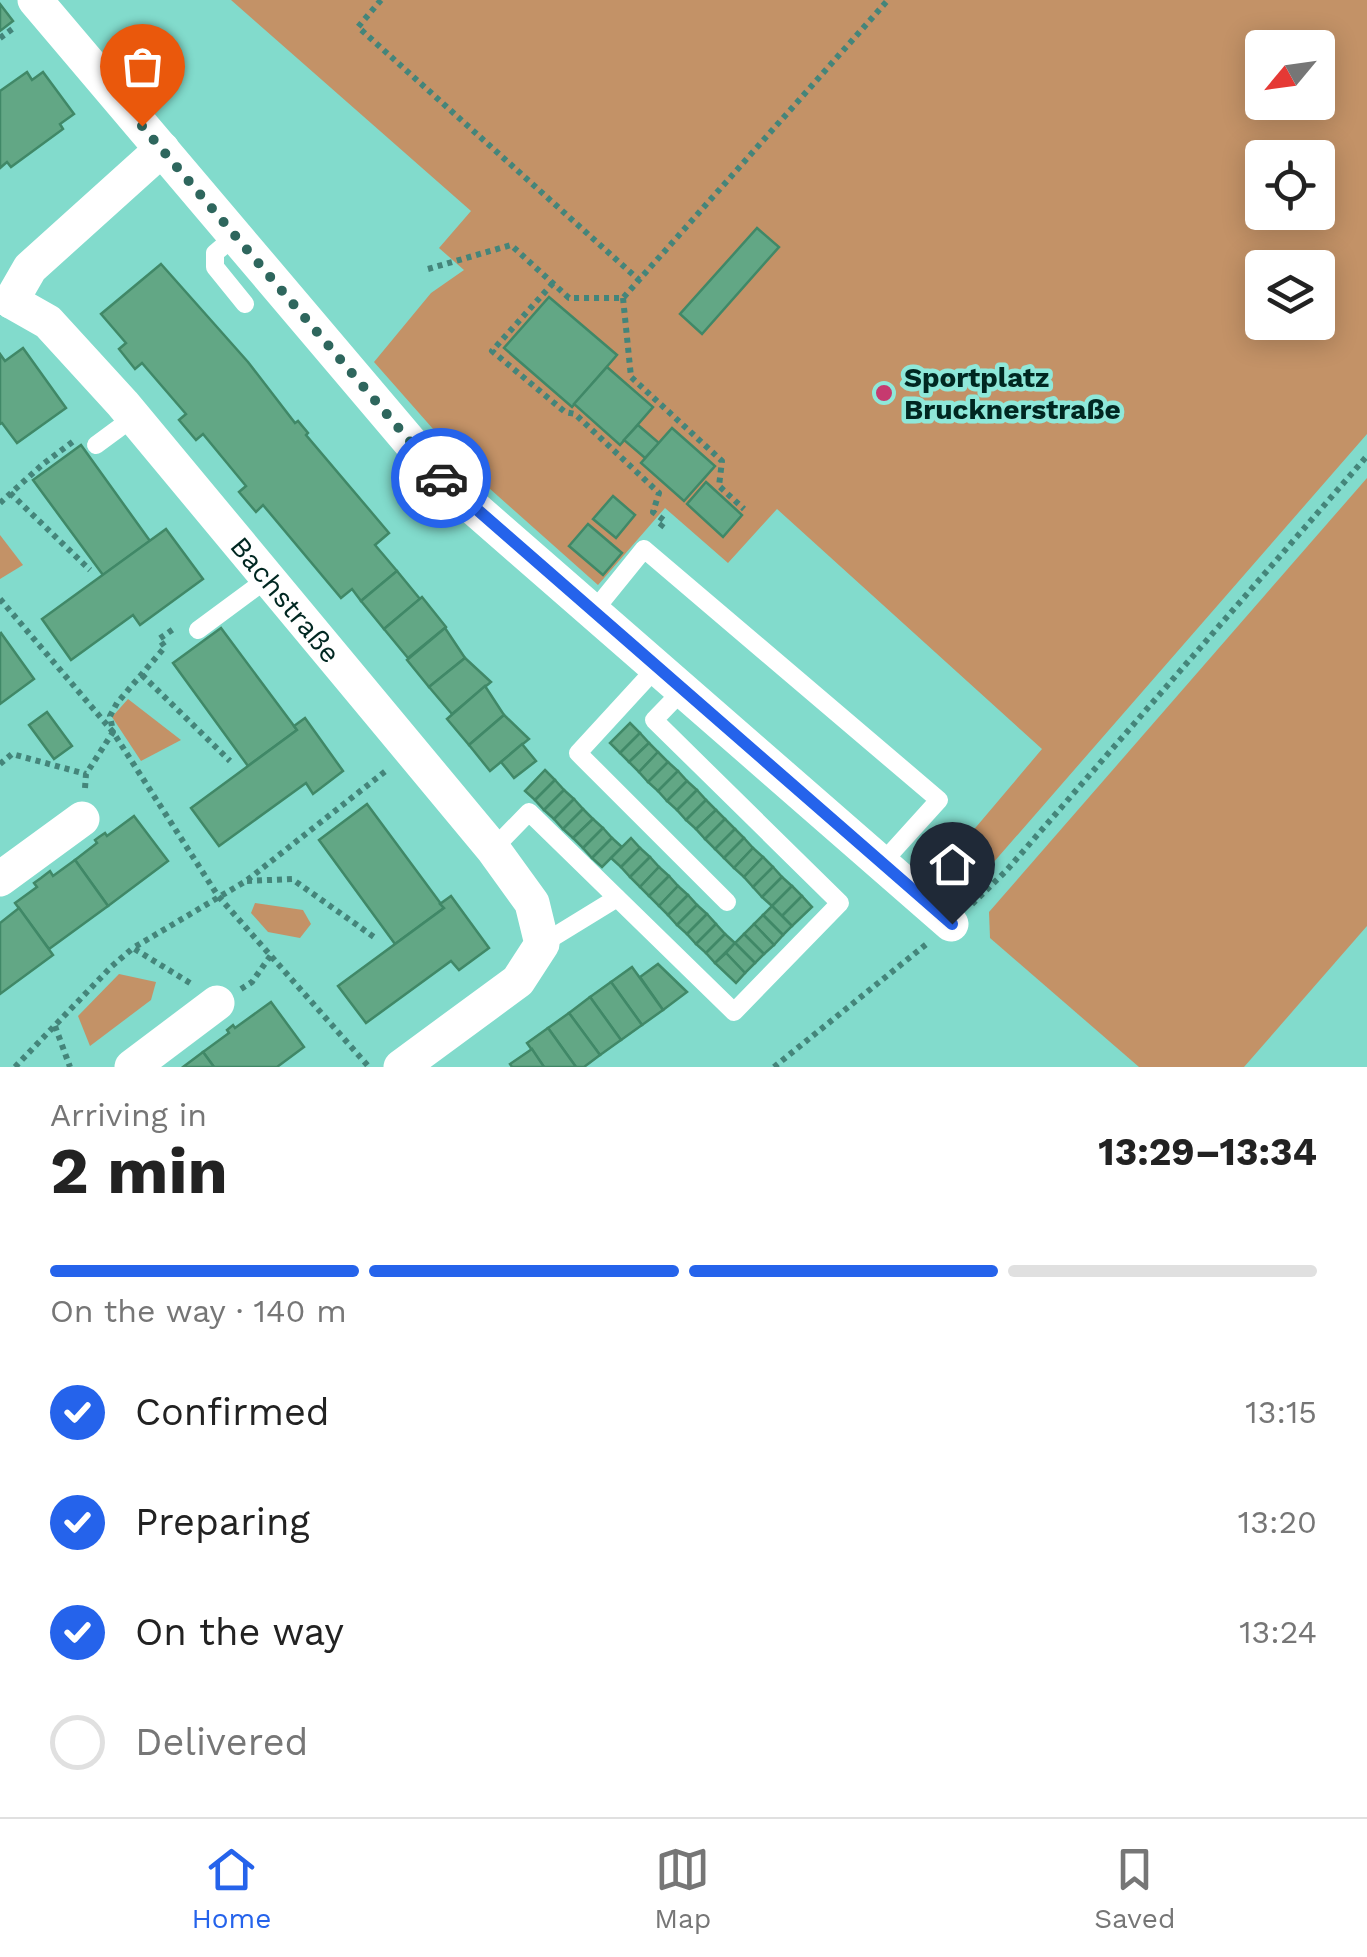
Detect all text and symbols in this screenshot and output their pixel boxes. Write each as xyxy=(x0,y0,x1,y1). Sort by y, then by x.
pin xyxy=(100,24,185,127)
north arrow xyxy=(1245,30,1335,120)
map controls xyxy=(1245,30,1335,340)
icon: bag xyxy=(115,39,170,94)
button: locate xyxy=(1245,140,1335,230)
button: layers xyxy=(1245,250,1335,340)
place label: Sportplatz Brucknerstraße xyxy=(904,361,1121,426)
marker: Sportplatz Brucknerstraße xyxy=(873,382,895,404)
courier xyxy=(391,428,491,528)
icon: car xyxy=(414,451,469,506)
street label: Bachstraße xyxy=(223,530,347,670)
pin xyxy=(910,822,995,925)
icon: home xyxy=(925,837,980,892)
text: Arriving in xyxy=(50,1096,207,1134)
text: 13:29–13:34 xyxy=(1098,1130,1317,1174)
text: 2 min xyxy=(50,1133,228,1209)
text: On the way · 140 m xyxy=(50,1292,347,1330)
icon: check xyxy=(50,1385,105,1440)
text: Confirmed xyxy=(135,1390,330,1434)
text: 13:15 xyxy=(1245,1393,1317,1431)
icon: check xyxy=(50,1495,105,1550)
text: Preparing xyxy=(135,1500,310,1544)
text: 13:20 xyxy=(1238,1503,1317,1541)
icon: check xyxy=(50,1605,105,1660)
text: On the way xyxy=(135,1610,344,1654)
text: 13:24 xyxy=(1239,1613,1317,1651)
text: Delivered xyxy=(135,1720,308,1764)
tab: Home xyxy=(191,1842,271,1935)
tab: Map xyxy=(654,1842,711,1935)
tab: Saved xyxy=(1094,1842,1176,1935)

